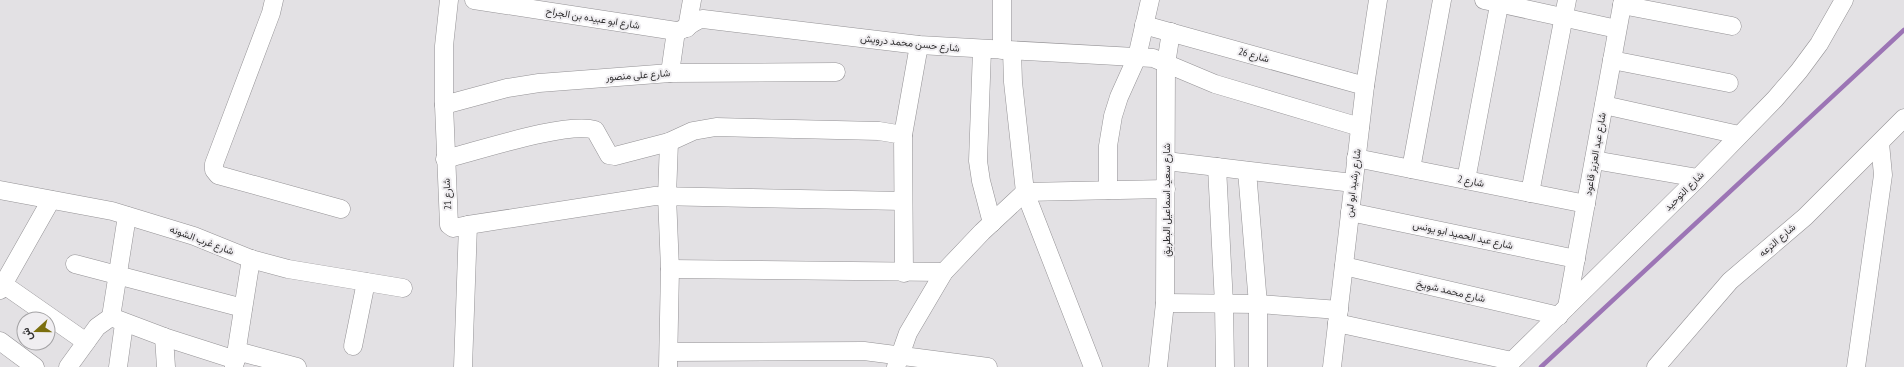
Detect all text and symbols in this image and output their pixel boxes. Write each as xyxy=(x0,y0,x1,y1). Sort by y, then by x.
street label: شارع ابو عبيده بن الجراح xyxy=(545,4,641,32)
street label: شارع حسن محمد درويش xyxy=(860,31,961,55)
street label: شارع 26 xyxy=(1237,45,1271,65)
street label: شارع على منصور xyxy=(604,66,671,84)
street label: شارع عبد العزيز قاعود xyxy=(1581,111,1609,197)
street label: شارع سعيد اسماعيل البطريق xyxy=(1160,143,1173,257)
street label: شارع رشيد ابو لبن xyxy=(1342,148,1364,218)
street label: شارع التوحيد xyxy=(1661,168,1707,214)
street label: شارع 2 xyxy=(1457,172,1485,190)
street label: شارع 21 xyxy=(440,178,454,210)
street label: شارع عبد الحميد ابو يونس xyxy=(1412,218,1515,252)
street label: شارع الترعه xyxy=(1756,220,1798,260)
street label: شارع غرب الشونه xyxy=(168,222,236,258)
street label: شارع محمد شويخ xyxy=(1415,277,1487,305)
north arrow xyxy=(16,311,56,351)
text: ش xyxy=(18,326,36,343)

